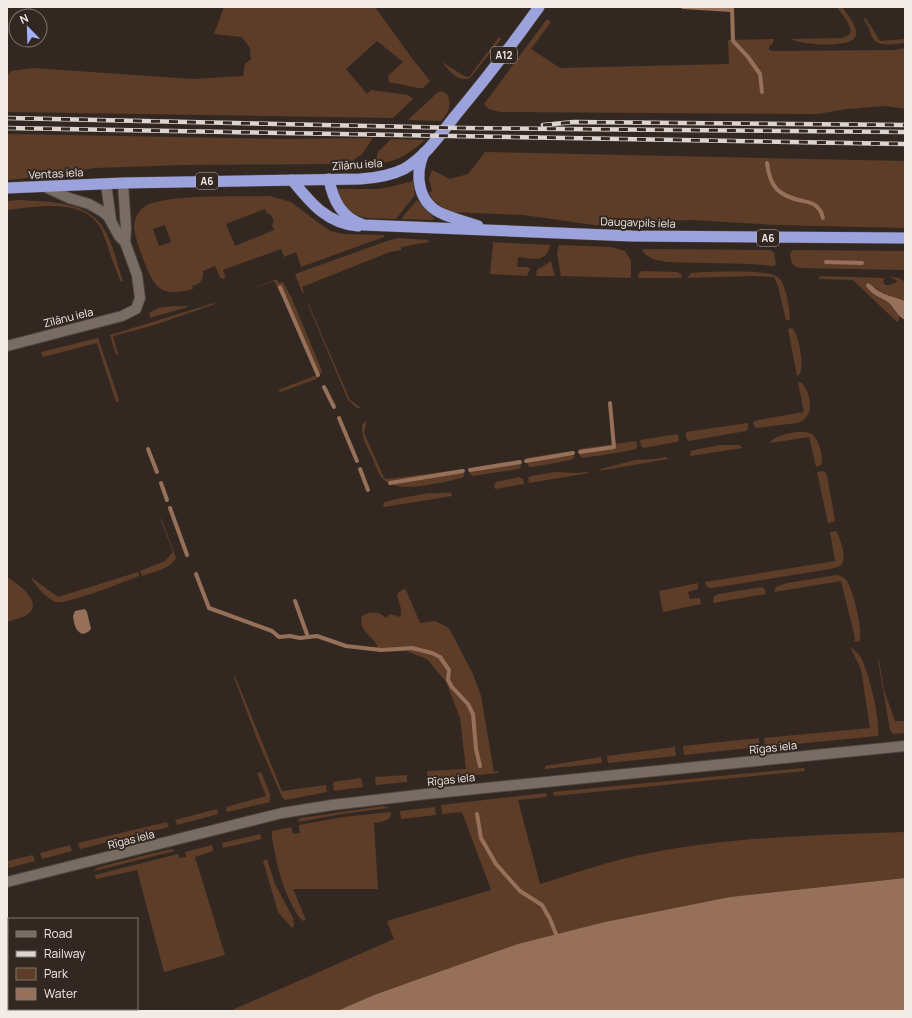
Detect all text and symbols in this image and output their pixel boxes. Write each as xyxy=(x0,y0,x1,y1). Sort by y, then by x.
north arrow xyxy=(8,8,48,48)
text: N xyxy=(17,10,31,27)
road number: A12 xyxy=(491,47,517,63)
street label: Zīlānu iela xyxy=(331,155,383,173)
street label: Ventas iela xyxy=(28,164,84,182)
road number: A6 xyxy=(196,173,218,189)
street label: Daugavpils iela xyxy=(600,213,676,231)
road number: A6 xyxy=(757,230,779,246)
street label: Zīlānu iela xyxy=(41,304,95,330)
street label: Rīgas iela xyxy=(748,737,798,757)
street label: Rīgas iela xyxy=(426,769,476,789)
street label: Rīgas iela xyxy=(106,826,156,852)
legend xyxy=(8,918,138,1010)
text: Road xyxy=(44,925,72,942)
text: Railway xyxy=(44,945,86,962)
text: Park xyxy=(44,965,69,982)
text: Water xyxy=(44,985,78,1002)

